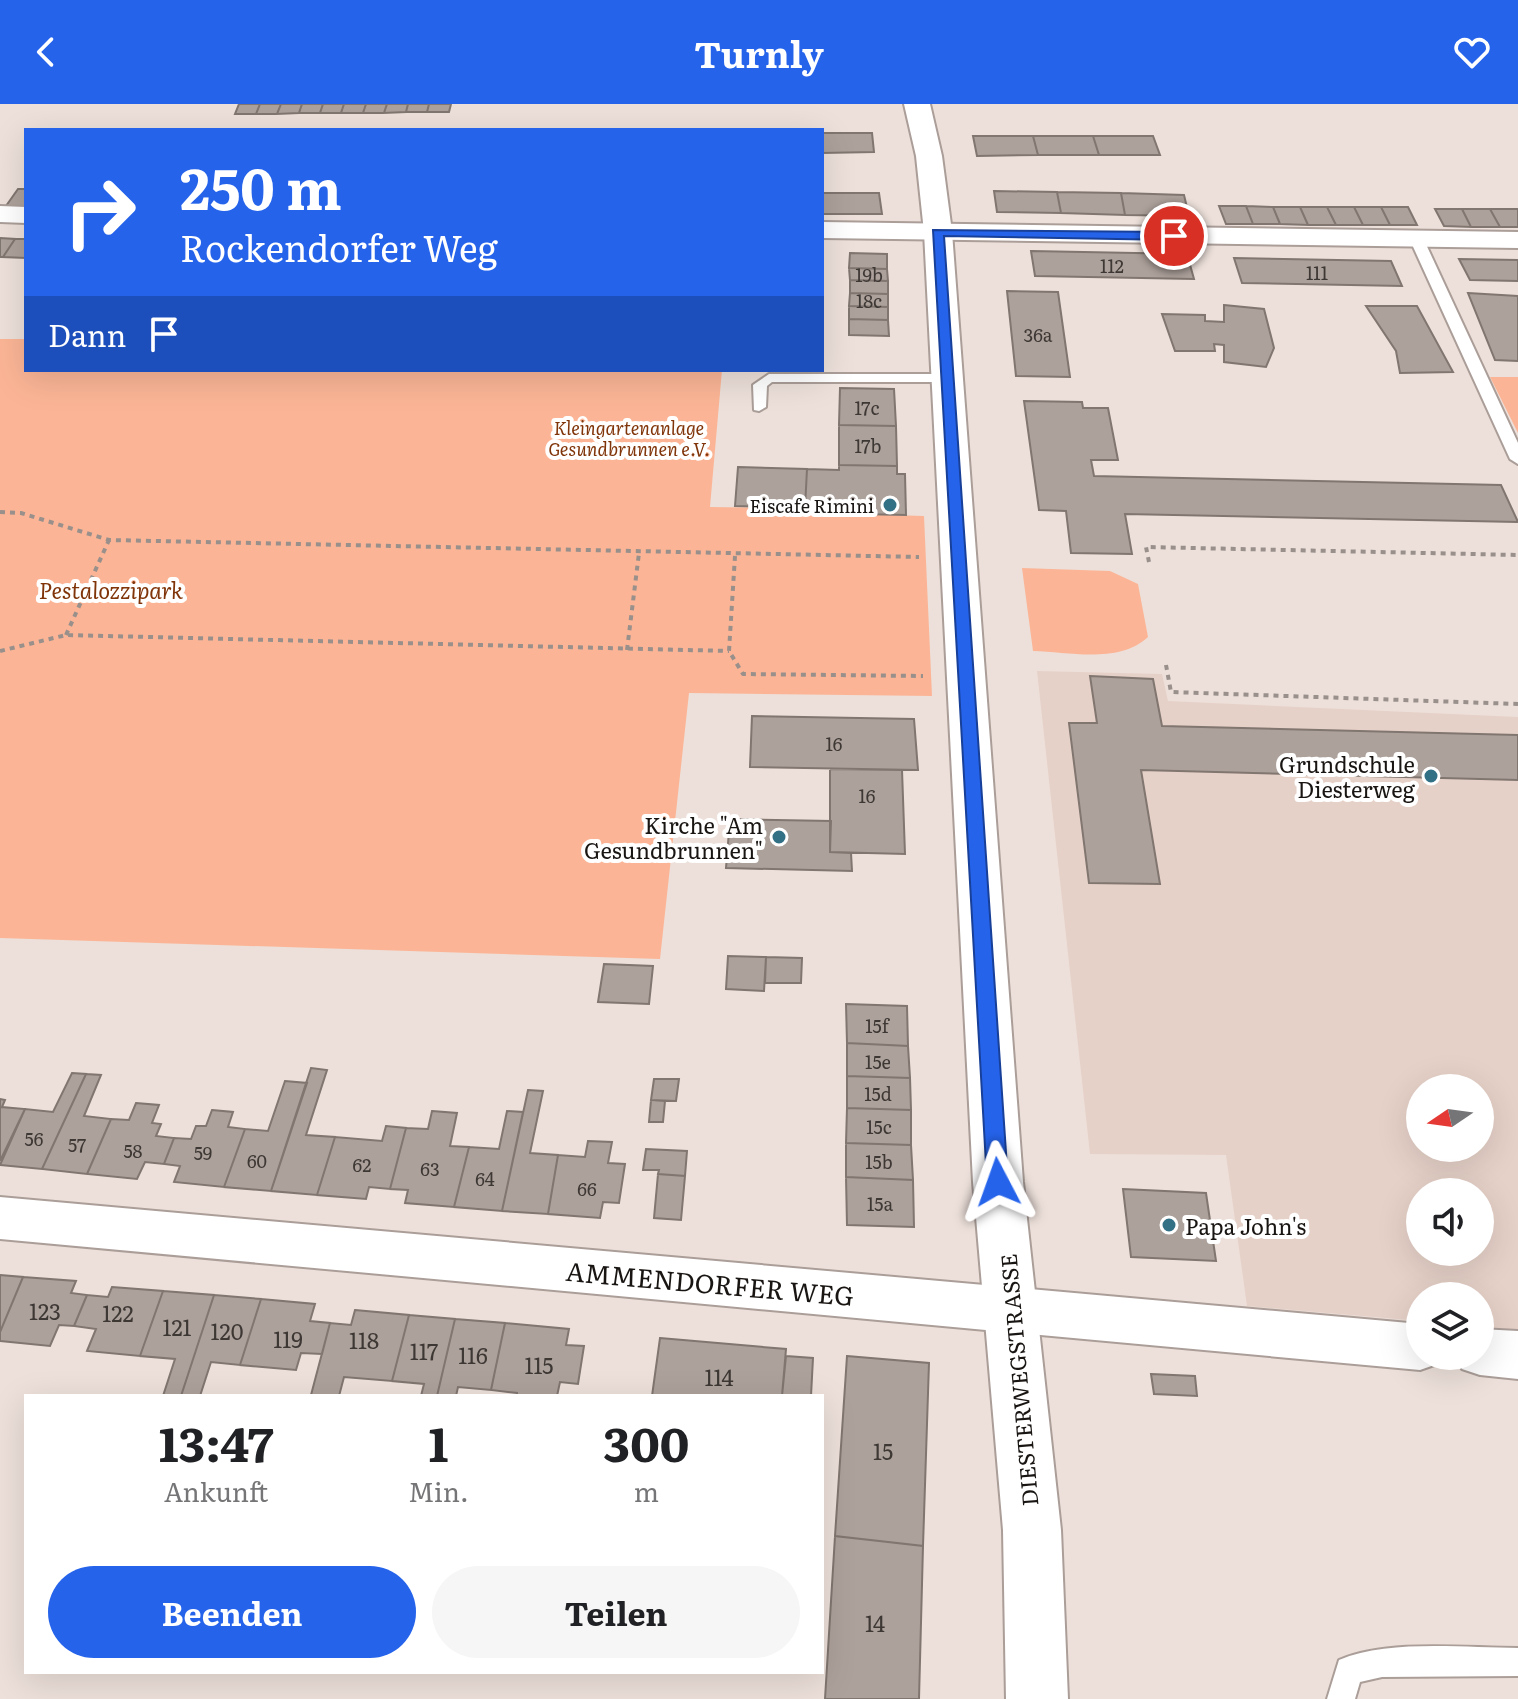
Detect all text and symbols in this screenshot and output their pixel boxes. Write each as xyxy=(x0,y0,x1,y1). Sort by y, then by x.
text: Turnly xyxy=(694,26,824,79)
icon: back xyxy=(24,30,68,74)
icon: heart xyxy=(1450,30,1494,74)
text: 250 m xyxy=(180,144,342,227)
icon: right xyxy=(48,160,152,264)
pin xyxy=(1140,202,1208,270)
icon: arrive xyxy=(1152,214,1196,258)
text: Rockendorfer Weg xyxy=(180,220,498,273)
house number: 112 xyxy=(1100,252,1124,279)
house number: 111 xyxy=(1306,259,1328,286)
house number: 19b xyxy=(855,261,883,288)
house number: 18c xyxy=(856,287,882,314)
text: Dann xyxy=(48,312,126,356)
icon: arrive xyxy=(142,312,186,356)
house number: 36a xyxy=(1023,321,1053,348)
house number: 17c xyxy=(855,394,879,421)
park label: Kleingartenanlage Gesundbrunnen e.V. xyxy=(548,414,710,462)
house number: 17b xyxy=(855,432,881,459)
place label: Eiscafe Rimini xyxy=(750,492,874,519)
marker: Eiscafe Rimini xyxy=(881,496,899,514)
park label: Pestalozzipark xyxy=(39,573,183,606)
house number: 16 xyxy=(826,730,843,757)
place label: Grundschule Diesterweg xyxy=(1279,747,1416,805)
marker: Grundschule Diesterweg xyxy=(1422,767,1440,785)
house number: 16 xyxy=(859,782,876,809)
place label: Kirche "Am Gesundbrunnen" xyxy=(584,808,763,866)
marker: Kirche "Am Gesundbrunnen" xyxy=(770,828,788,846)
house number: 15f xyxy=(865,1012,891,1039)
house number: 15e xyxy=(865,1048,891,1075)
north arrow xyxy=(1406,1074,1494,1162)
map controls xyxy=(1406,1074,1494,1370)
house number: 15d xyxy=(864,1080,892,1107)
house number: 15c xyxy=(866,1113,892,1140)
house number: 56 xyxy=(25,1125,44,1152)
house number: 57 xyxy=(68,1131,86,1158)
house number: 58 xyxy=(123,1137,143,1164)
house number: 59 xyxy=(194,1139,212,1166)
position arrow xyxy=(956,1140,1040,1224)
house number: 60 xyxy=(247,1147,267,1174)
house number: 15b xyxy=(865,1148,893,1175)
house number: 62 xyxy=(353,1151,371,1178)
house number: 63 xyxy=(420,1155,440,1182)
house number: 64 xyxy=(475,1165,495,1192)
house number: 66 xyxy=(577,1175,597,1202)
button: sound xyxy=(1406,1178,1494,1266)
house number: 15a xyxy=(867,1190,893,1217)
place label: Papa John's xyxy=(1185,1209,1306,1242)
marker: Papa John's xyxy=(1160,1216,1178,1234)
street label: AMMENDORFER WEG xyxy=(564,1250,856,1314)
street label: DIESTERWEGSTRASSE xyxy=(991,1252,1045,1508)
button: layers xyxy=(1406,1282,1494,1370)
house number: 123 xyxy=(29,1294,61,1327)
house number: 122 xyxy=(102,1296,134,1329)
house number: 121 xyxy=(162,1310,192,1343)
house number: 120 xyxy=(211,1314,243,1347)
house number: 119 xyxy=(273,1322,303,1355)
house number: 118 xyxy=(349,1323,379,1356)
house number: 117 xyxy=(410,1334,438,1367)
house number: 116 xyxy=(458,1338,488,1371)
house number: 115 xyxy=(524,1348,554,1381)
house number: 114 xyxy=(704,1360,734,1393)
text: 13:47 xyxy=(159,1406,274,1477)
text: 1 xyxy=(429,1406,448,1477)
text: 300 xyxy=(603,1406,689,1477)
house number: 15 xyxy=(873,1434,893,1467)
text: Ankunft xyxy=(164,1471,268,1510)
text: Min. xyxy=(408,1471,469,1510)
text: m xyxy=(634,1471,659,1510)
button: Beenden xyxy=(48,1566,416,1658)
button: Teilen xyxy=(432,1566,800,1658)
house number: 14 xyxy=(865,1606,885,1639)

